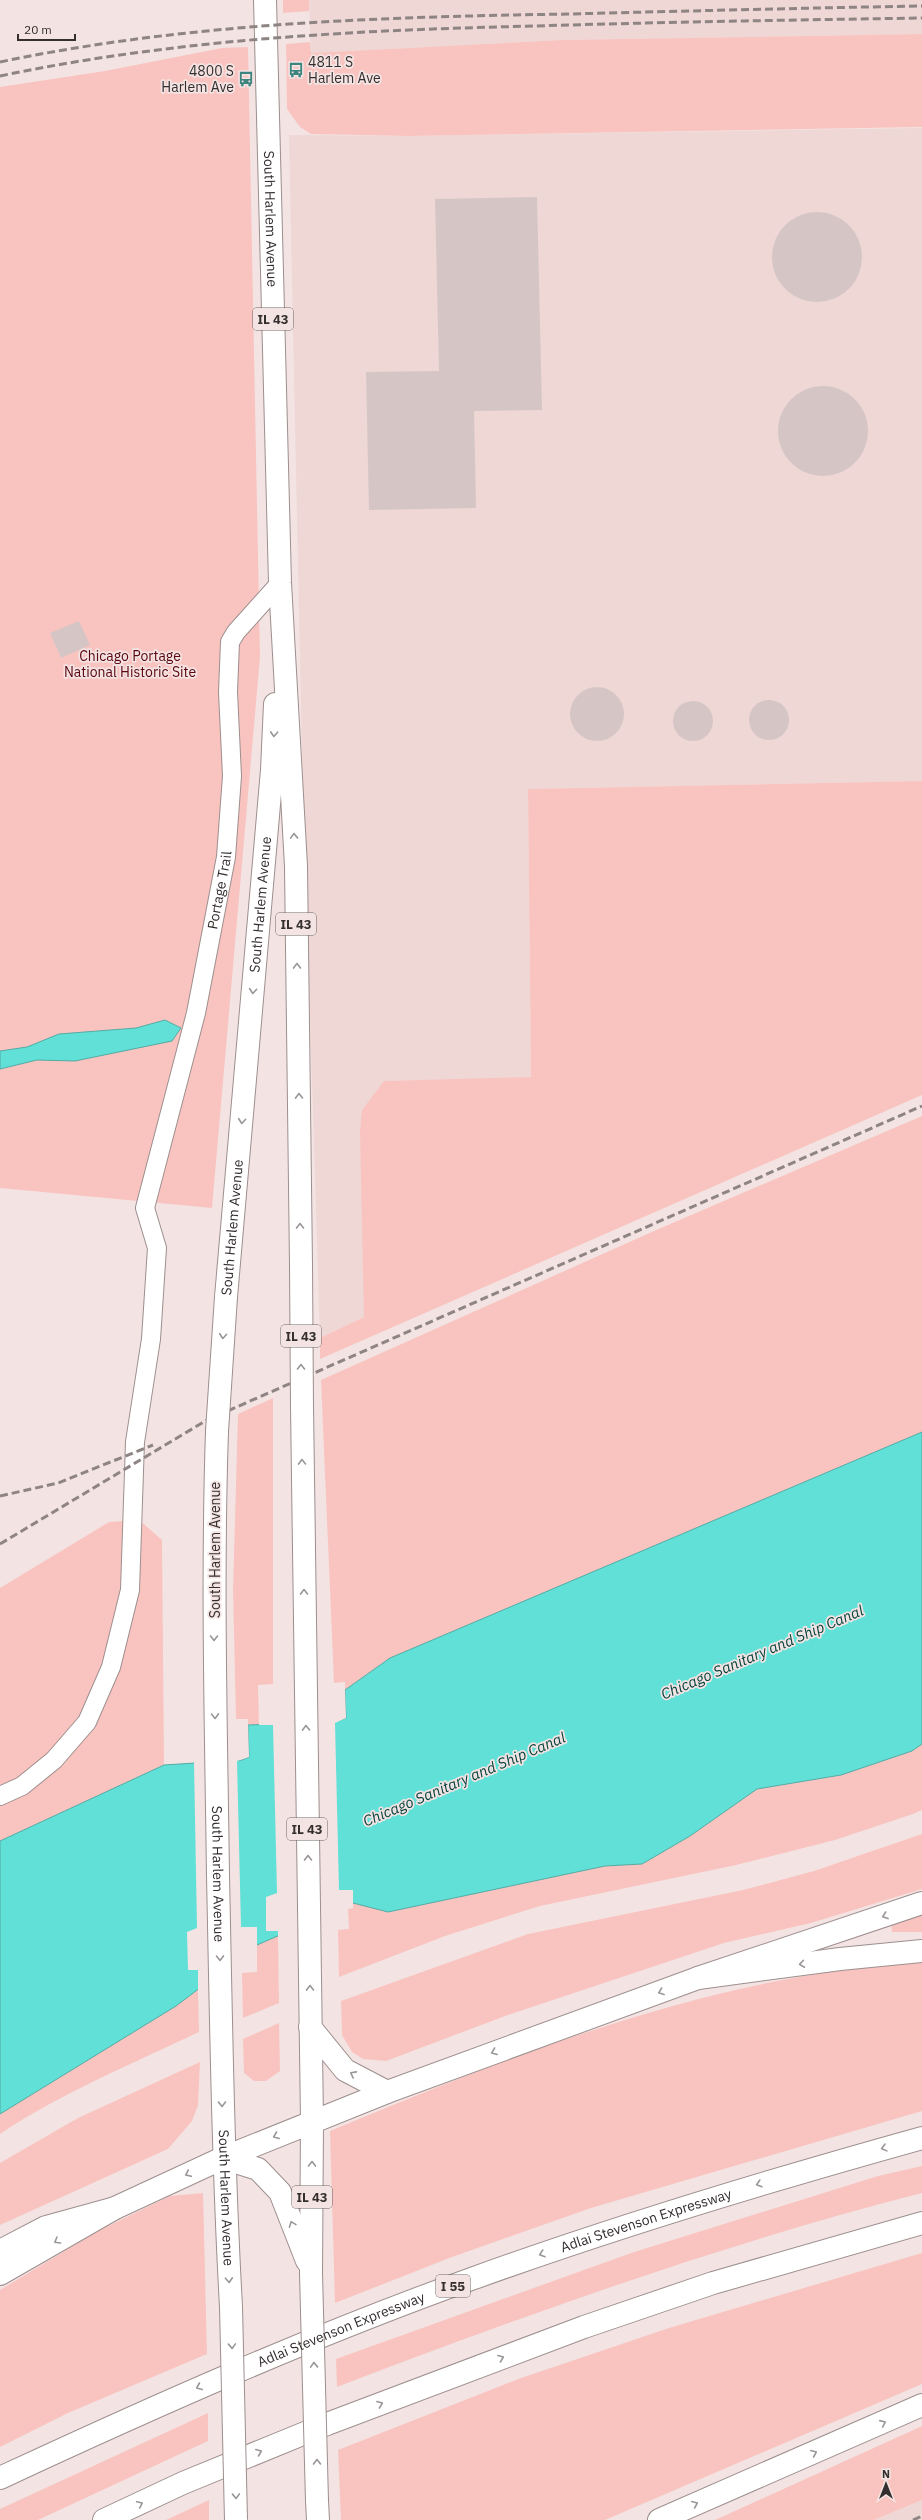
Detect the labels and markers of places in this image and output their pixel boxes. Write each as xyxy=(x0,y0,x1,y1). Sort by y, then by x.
place label: 4811 S Harlem Ave xyxy=(308,53,381,87)
bus stop icon: 4811 S Harlem Ave xyxy=(287,61,305,79)
place label: 4800 S Harlem Ave xyxy=(161,62,234,96)
bus stop icon: 4800 S Harlem Ave xyxy=(237,70,255,88)

